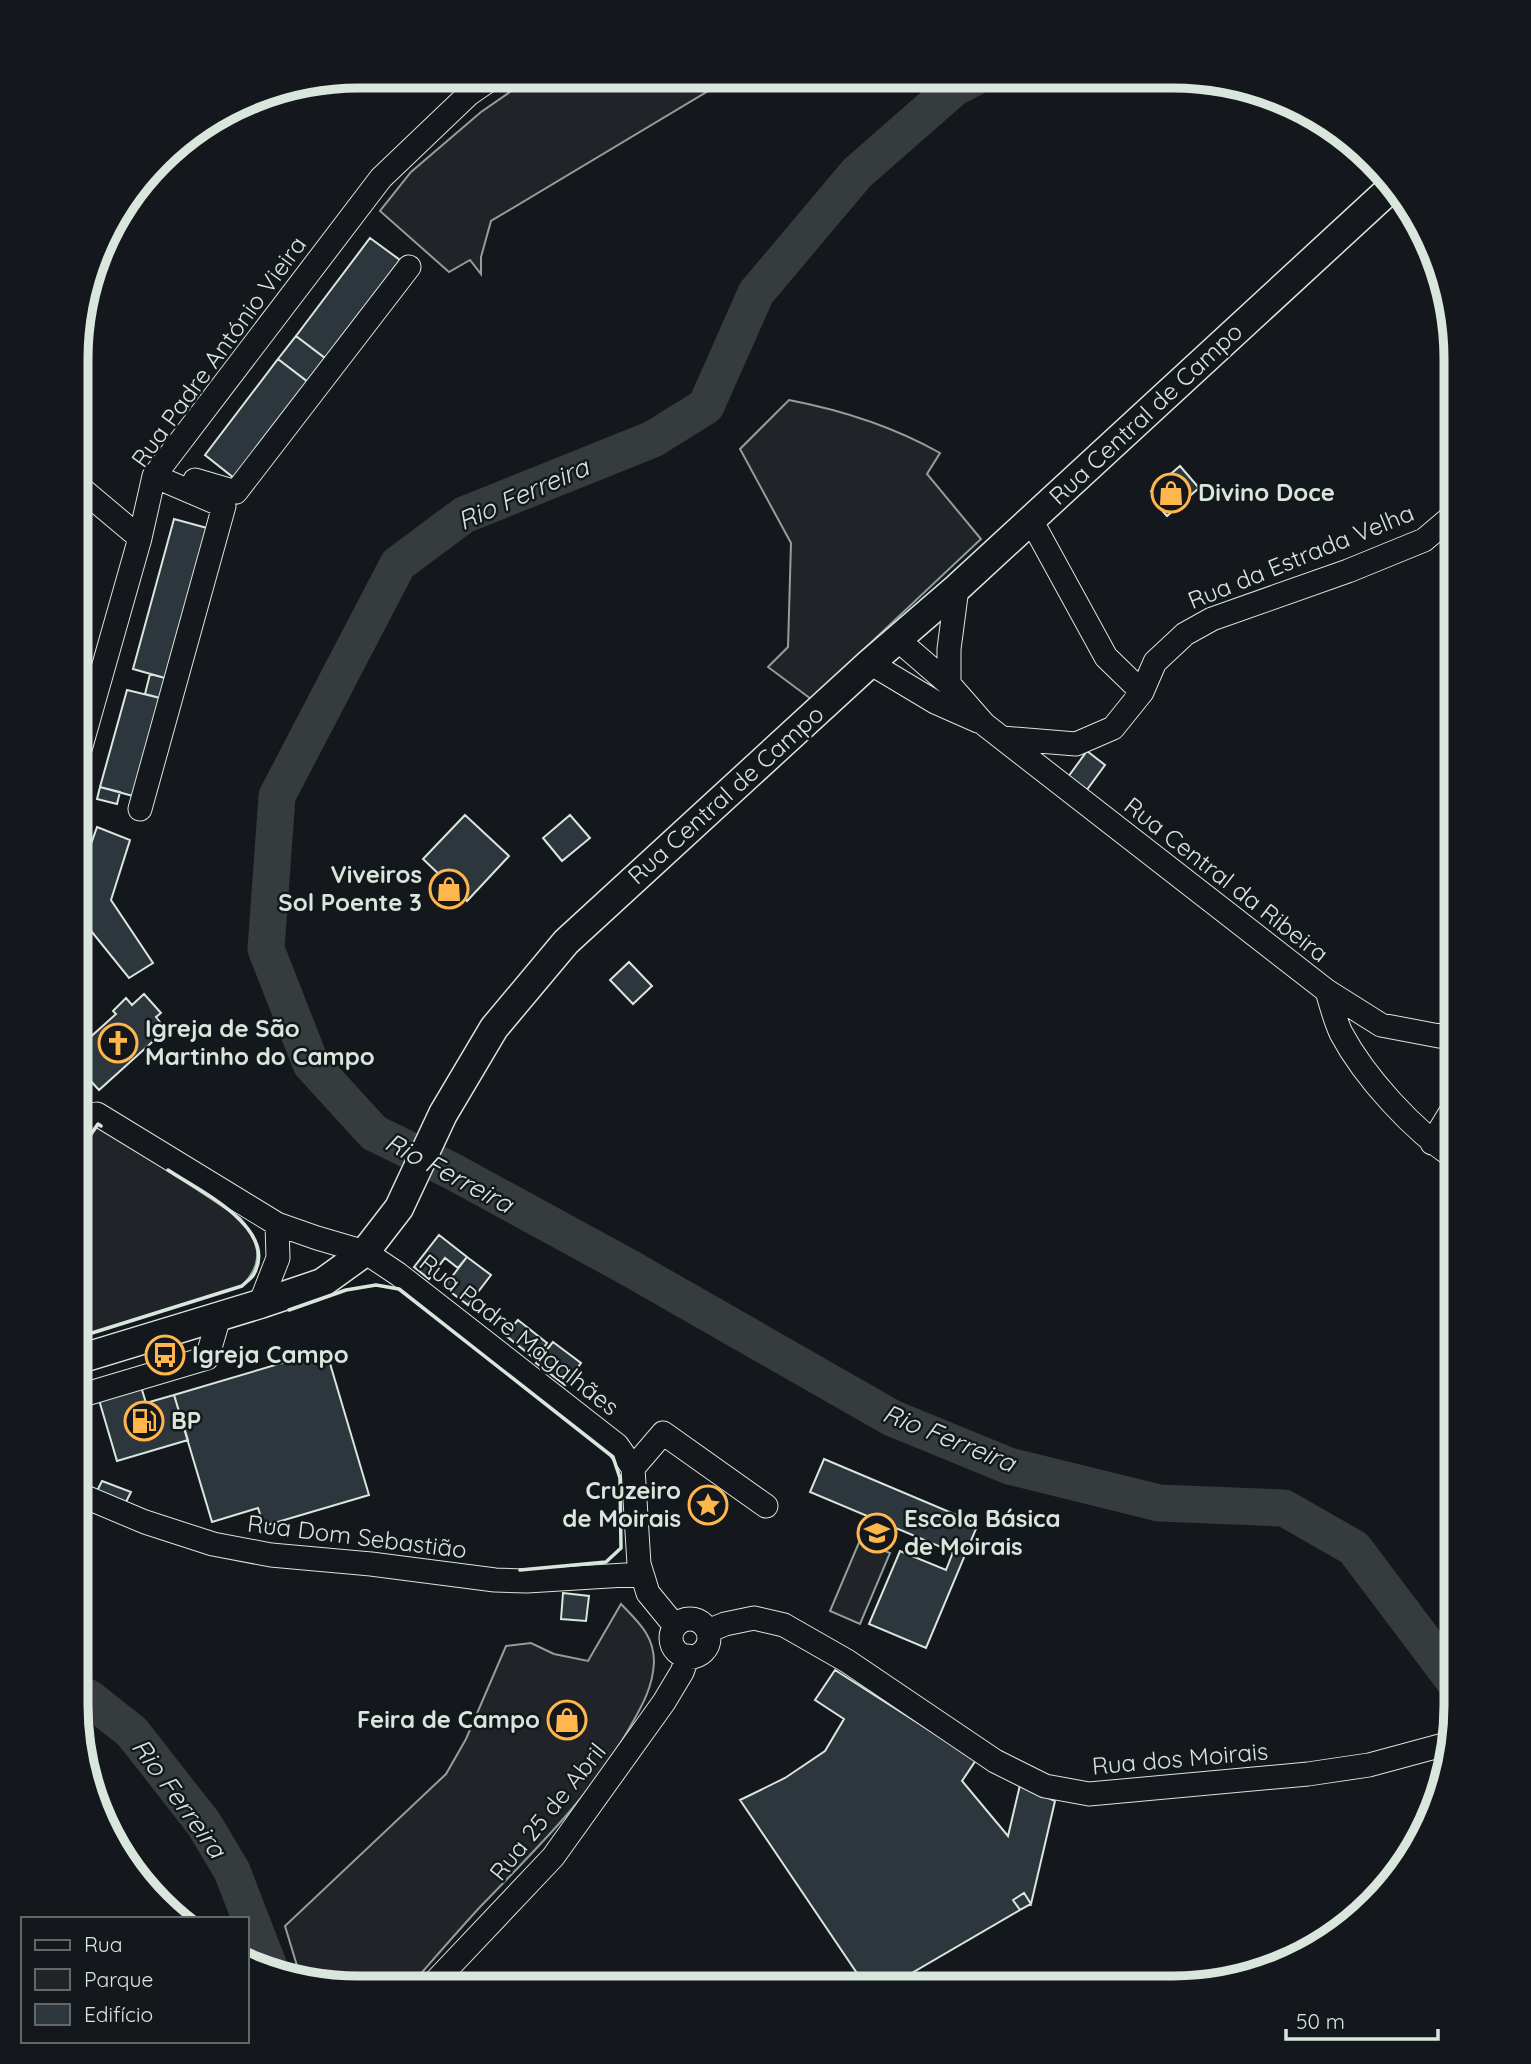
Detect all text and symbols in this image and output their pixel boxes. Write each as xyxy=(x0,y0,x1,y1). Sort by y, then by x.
street label: Rua Padre António Vieira xyxy=(124,230,312,473)
street label: Rua Central de Campo xyxy=(1042,316,1248,511)
water label: Rio Ferreira xyxy=(452,450,595,537)
shop icon: Divino Doce xyxy=(1150,472,1192,514)
place label: Divino Doce xyxy=(1198,477,1335,507)
street label: Rua da Estrada Velha xyxy=(1183,497,1418,615)
street label: Rua Central de Campo xyxy=(621,698,829,890)
street label: Rua Central da Ribeira xyxy=(1118,790,1335,968)
place label: Viveiros Sol Poente 3 xyxy=(278,859,422,917)
shop icon: Viveiros Sol Poente 3 xyxy=(428,868,470,910)
place label: Igreja de São Martinho do Campo xyxy=(145,1013,375,1071)
church icon: Igreja de São Martinho do Campo xyxy=(97,1022,139,1064)
water label: Rio Ferreira xyxy=(380,1125,520,1221)
street label: Rua Padre Magalhães xyxy=(414,1247,625,1421)
bus stop icon: Igreja Campo xyxy=(144,1334,186,1376)
place label: Igreja Campo xyxy=(192,1339,349,1369)
water label: Rio Ferreira xyxy=(878,1396,1021,1480)
fuel station icon: BP xyxy=(123,1400,165,1442)
place label: BP xyxy=(171,1405,201,1435)
place label: Cruzeiro de Moirais xyxy=(562,1475,681,1533)
place icon: Cruzeiro de Moirais xyxy=(687,1484,729,1526)
place label: Escola Básica de Moirais xyxy=(904,1503,1061,1561)
street label: Rua Dom Sebastião xyxy=(246,1508,468,1564)
school or university icon: Escola Básica de Moirais xyxy=(856,1512,898,1554)
shop icon: Feira de Campo xyxy=(546,1699,588,1741)
place label: Feira de Campo xyxy=(357,1704,540,1734)
water label: Rio Ferreira xyxy=(125,1731,235,1865)
street label: Rua dos Moirais xyxy=(1091,1735,1269,1781)
street label: Rua 25 de Abril xyxy=(483,1737,612,1886)
legend xyxy=(21,1917,248,2043)
text: Rua xyxy=(84,1931,123,1957)
text: Parque xyxy=(84,1966,153,1992)
scale bar xyxy=(1286,1997,1438,2041)
text: Edifício xyxy=(84,2001,153,2027)
text: 50 m xyxy=(1296,2008,1345,2034)

